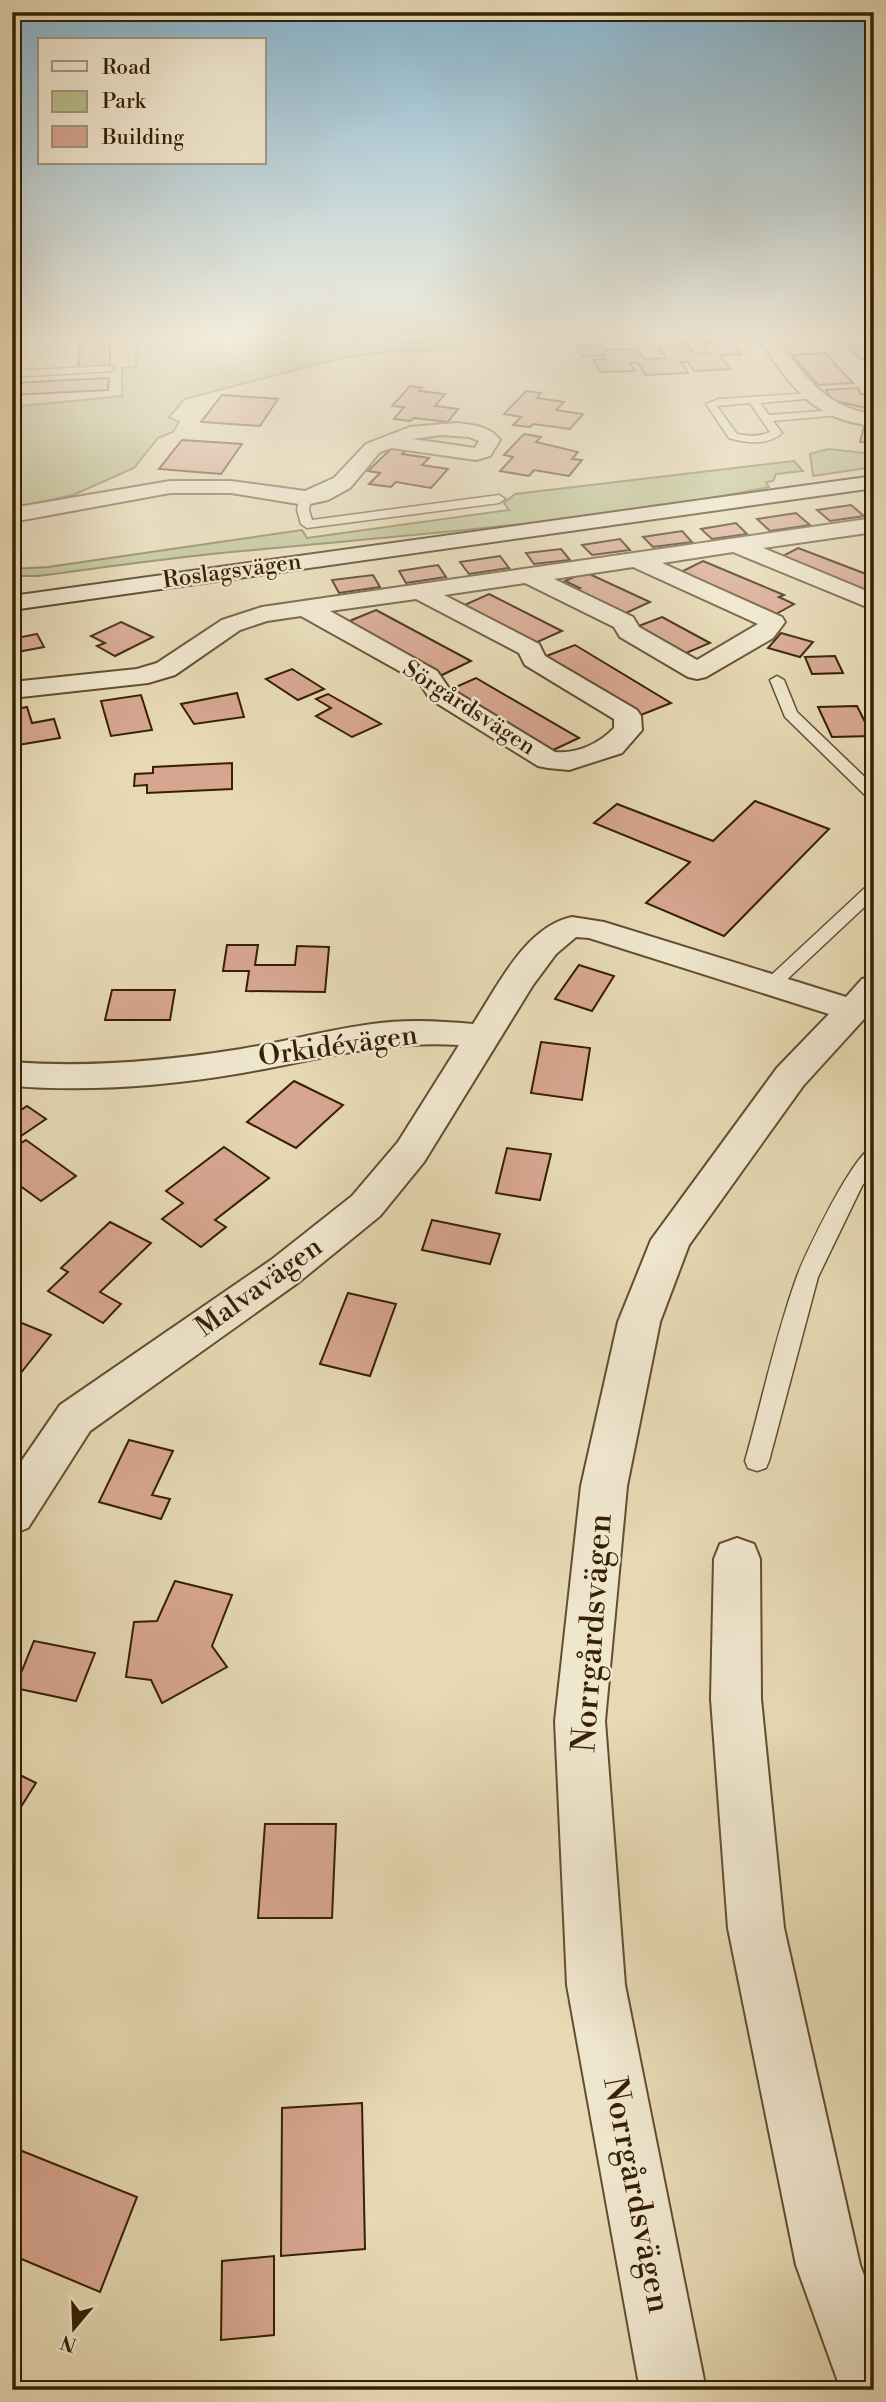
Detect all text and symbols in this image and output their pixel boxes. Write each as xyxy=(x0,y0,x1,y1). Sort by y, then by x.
legend xyxy=(38,38,266,164)
text: Road xyxy=(102,55,151,81)
text: Park xyxy=(102,89,147,115)
text: Building xyxy=(101,125,184,151)
street label: Roslagsvägen xyxy=(161,547,303,595)
street label: Sörgårdsvägen xyxy=(397,655,541,761)
street label: Orkidévägen xyxy=(256,1017,420,1074)
street label: Malvavägen xyxy=(189,1229,329,1345)
street label: Norrgårdsvägen xyxy=(564,1512,622,1754)
street label: Norrgårdsvägen xyxy=(593,2074,679,2317)
north arrow xyxy=(38,2294,108,2364)
text: N xyxy=(58,2329,80,2357)

